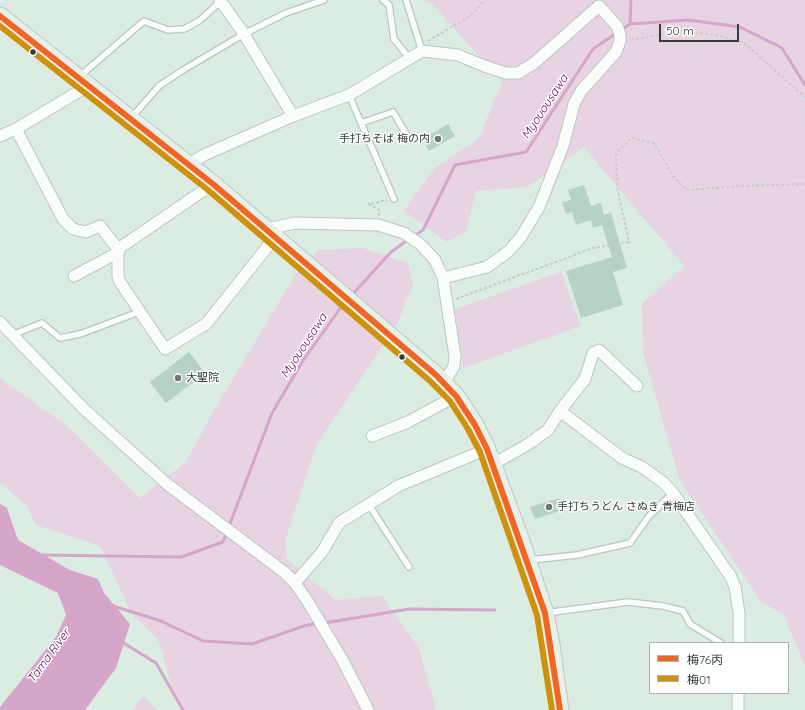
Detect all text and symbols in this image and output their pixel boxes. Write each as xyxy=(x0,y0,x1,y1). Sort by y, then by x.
scale bar xyxy=(661,16,741,42)
text: 50 m xyxy=(666,23,694,38)
unlabelled marker xyxy=(28,47,38,57)
water label: Myouousawa xyxy=(519,72,571,142)
place label: 手打ちそば 梅の内 xyxy=(339,132,430,146)
marker: 手打ちそば 梅の内 xyxy=(433,134,443,144)
water label: Myouousawa xyxy=(278,311,330,381)
unlabelled marker xyxy=(397,352,407,362)
place label: 大聖院 xyxy=(186,371,219,385)
marker: 大聖院 xyxy=(173,373,183,383)
place label: 手打ちうどん さぬき 青梅店 xyxy=(557,500,695,514)
marker: 手打ちうどん さぬき 青梅店 xyxy=(544,502,554,512)
water label: Tama River xyxy=(25,626,73,686)
legend xyxy=(649,642,789,694)
text: 梅76丙 xyxy=(687,652,723,667)
text: 梅01 xyxy=(687,672,711,687)

